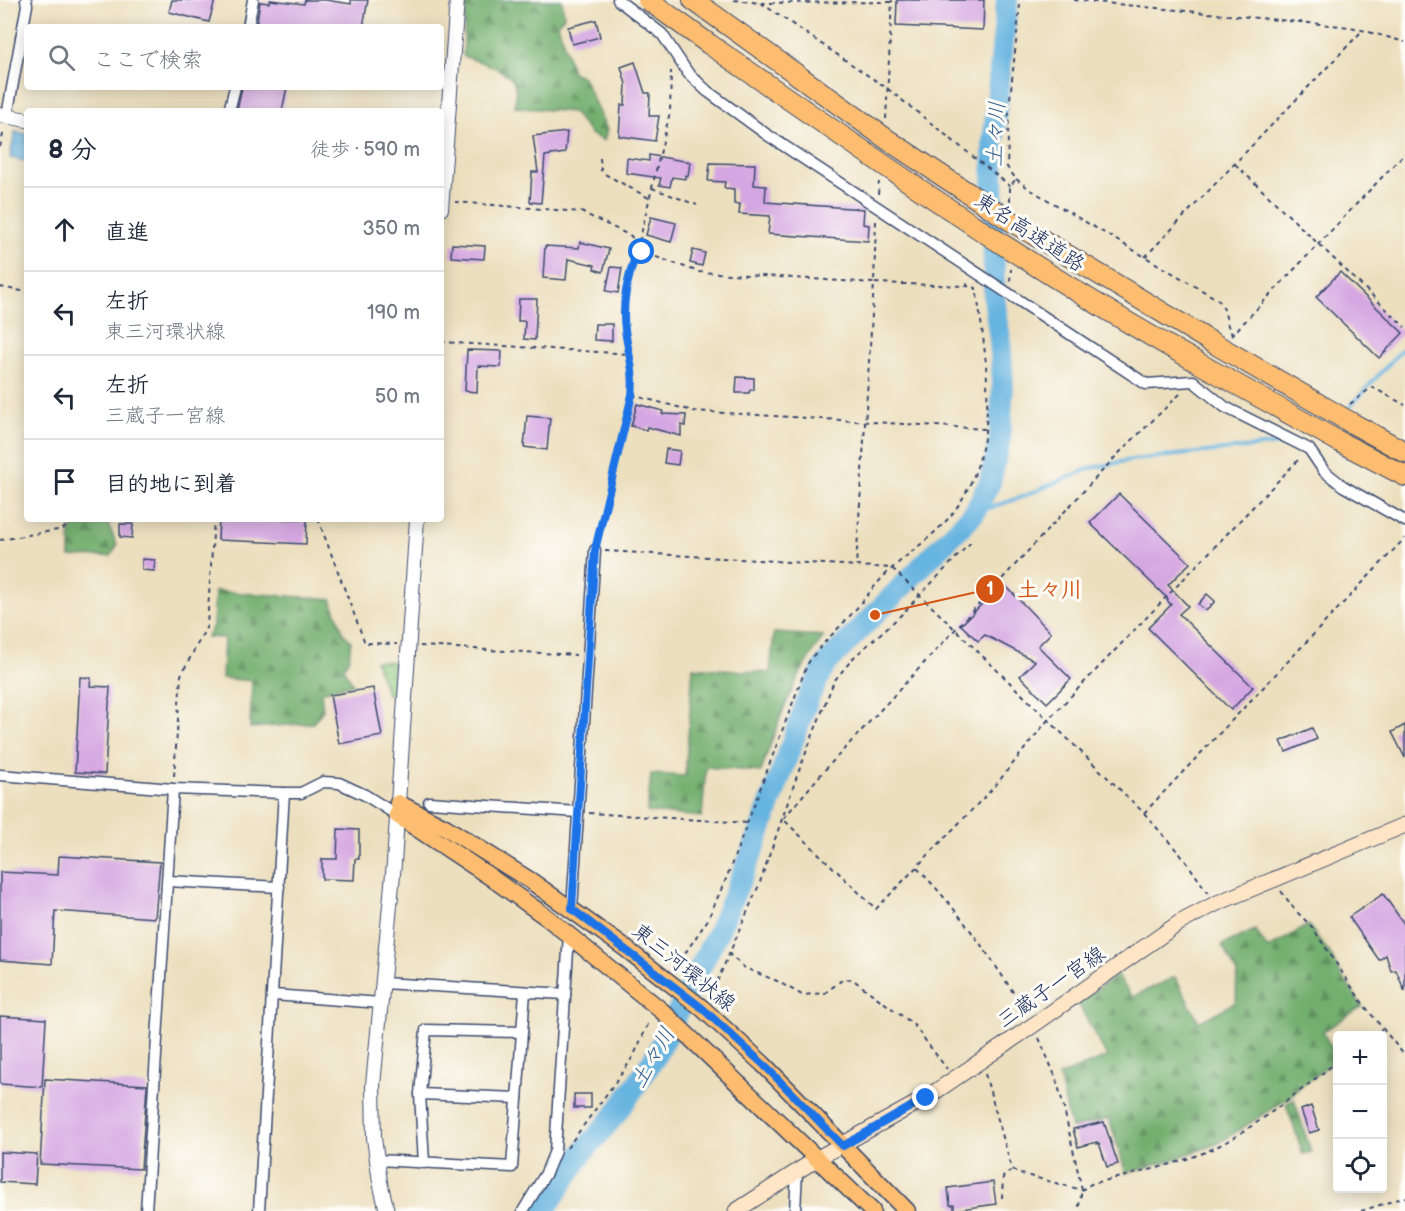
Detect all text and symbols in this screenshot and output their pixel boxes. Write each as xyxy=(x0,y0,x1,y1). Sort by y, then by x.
search box xyxy=(24,24,444,90)
icon: search xyxy=(45,41,78,74)
text: ここで検索 xyxy=(93,47,203,74)
water label: 土々川 xyxy=(981,100,1012,168)
text: 8 分 xyxy=(48,135,97,166)
text: 徒歩 · 590 m xyxy=(310,138,420,162)
street label: 東名高速道路 xyxy=(970,188,1089,277)
icon: ahead xyxy=(48,213,81,246)
text: 350 m xyxy=(363,217,420,241)
text: 直進 xyxy=(105,219,149,246)
route start xyxy=(628,238,654,264)
text: 左折 xyxy=(105,288,149,315)
icon: left xyxy=(48,297,81,330)
text: 190 m xyxy=(367,301,420,325)
text: 東三河環状線 xyxy=(105,320,225,344)
text: 左折 xyxy=(105,372,149,399)
icon: left xyxy=(48,381,81,414)
text: 50 m xyxy=(375,385,420,409)
text: 三蔵子一宮線 xyxy=(105,404,225,428)
icon: arrive xyxy=(48,465,81,498)
text: 目的地に到着 xyxy=(105,471,237,498)
callout: 土々川 xyxy=(975,569,1095,609)
text: 土々川 xyxy=(1017,577,1083,604)
text: 1 xyxy=(986,579,994,600)
street label: 東三河環状線 xyxy=(627,918,741,1017)
street label: 三蔵子一宮線 xyxy=(993,941,1110,1034)
water label: 土々川 xyxy=(625,1022,681,1093)
map controls xyxy=(1333,1031,1387,1193)
button: + xyxy=(1333,1031,1387,1085)
route end xyxy=(912,1084,938,1110)
button: − xyxy=(1333,1085,1387,1139)
button: locate xyxy=(1333,1139,1387,1193)

